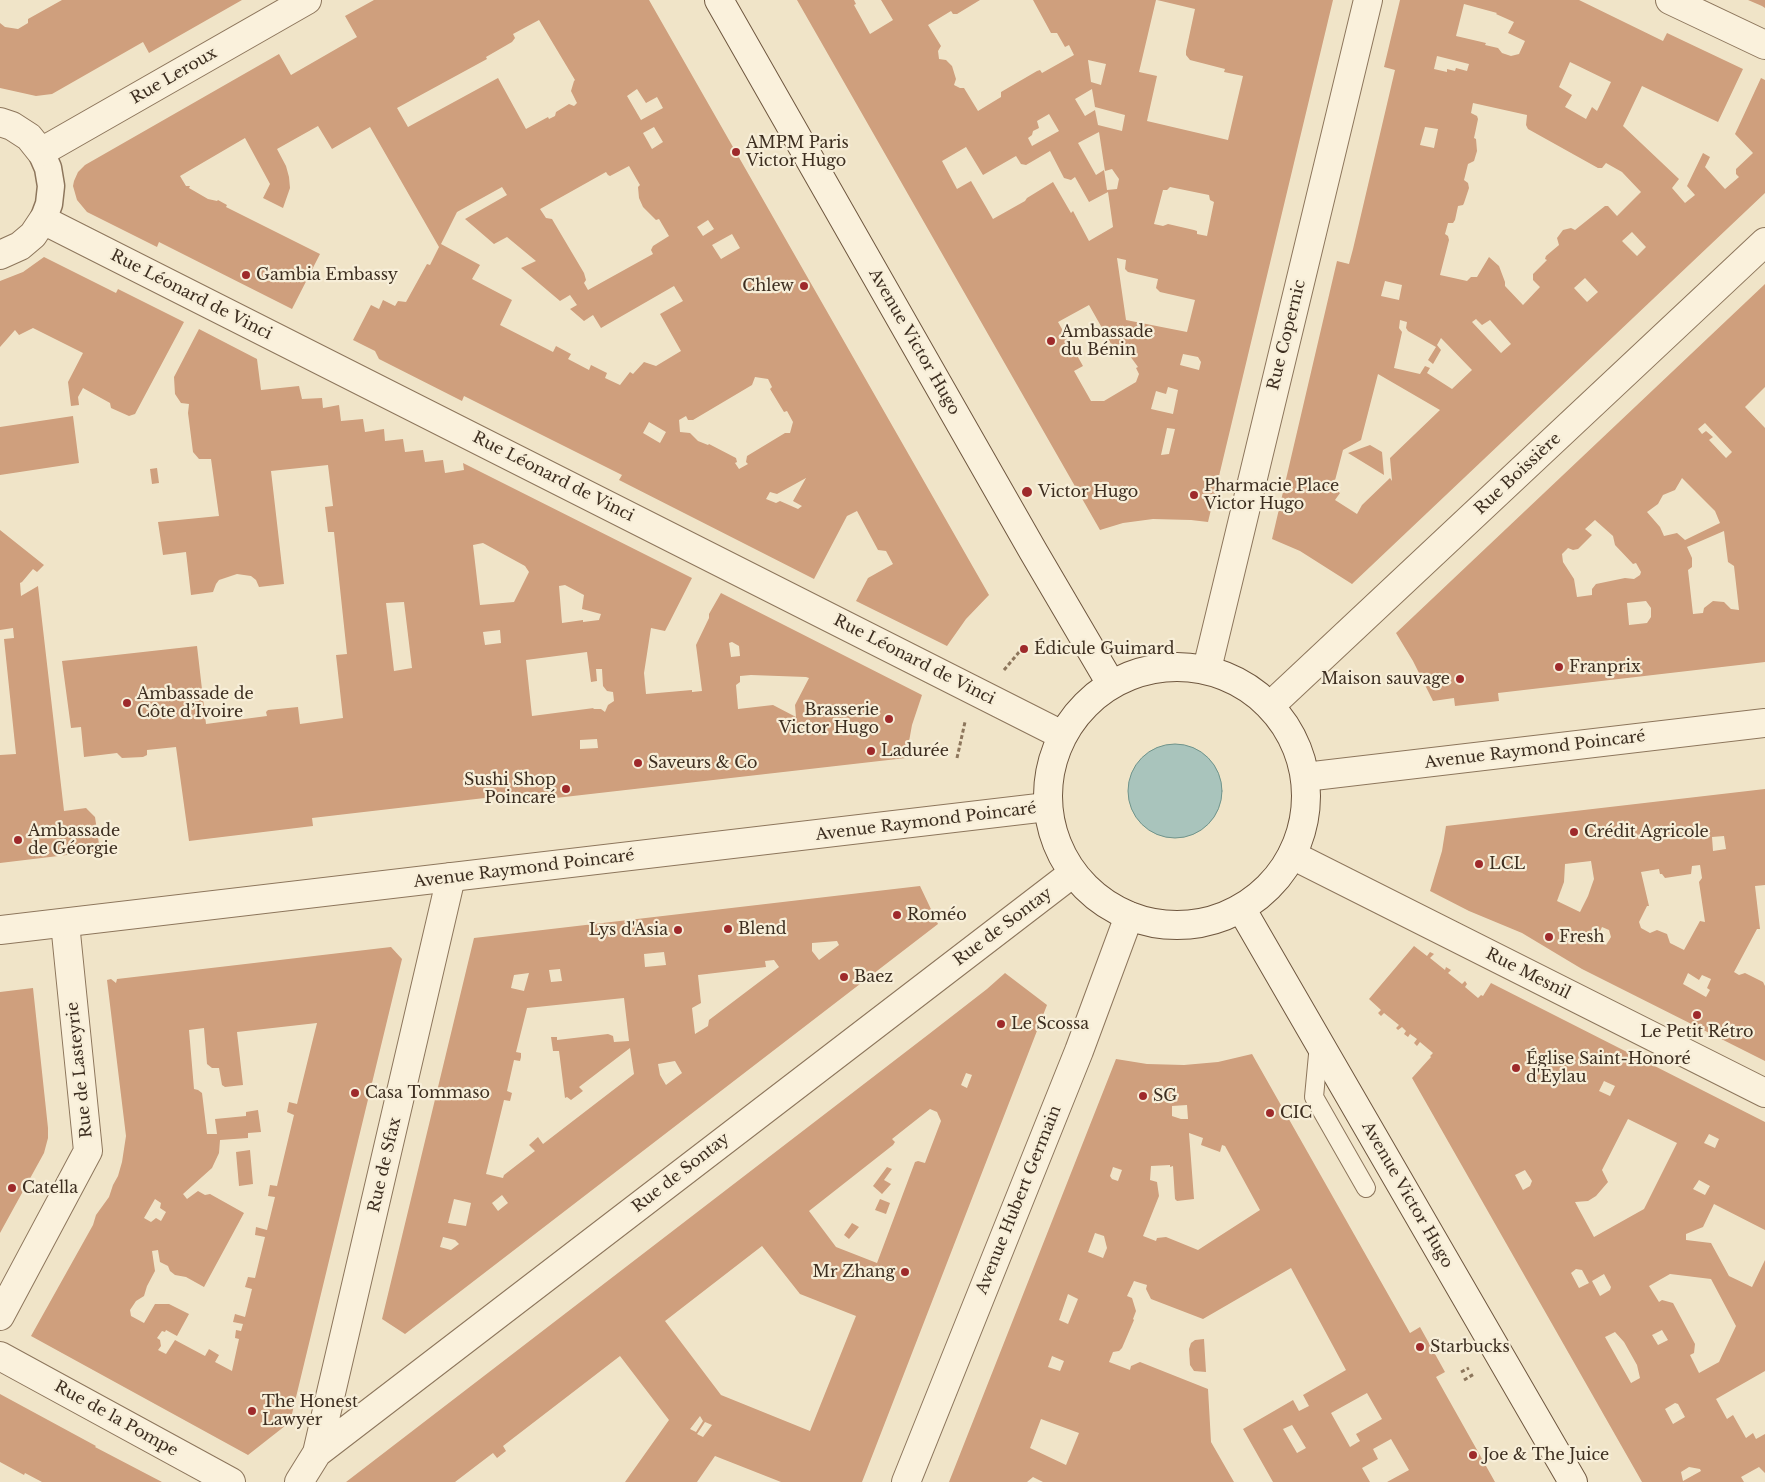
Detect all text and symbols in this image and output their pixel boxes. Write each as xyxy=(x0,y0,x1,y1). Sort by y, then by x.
street label: Rue Leroux xyxy=(128,44,220,108)
place label: AMPM Paris Victor Hugo xyxy=(746,133,849,171)
marker: AMPM Paris Victor Hugo xyxy=(730,146,742,158)
street label: Rue Léonard de Vinci xyxy=(107,246,275,344)
place label: Gambia Embassy xyxy=(256,265,398,285)
street label: Avenue Victor Hugo xyxy=(864,265,964,419)
marker: Gambia Embassy xyxy=(240,269,252,281)
place label: Chlew xyxy=(742,276,794,296)
street label: Rue Copernic xyxy=(1264,278,1310,392)
marker: Chlew xyxy=(798,280,810,292)
place label: Ambassade du Bénin xyxy=(1061,322,1153,360)
marker: Ambassade du Bénin xyxy=(1045,335,1057,347)
street label: Rue Léonard de Vinci xyxy=(469,428,637,526)
street label: Rue Boissière xyxy=(1471,429,1565,519)
place label: Pharmacie Place Victor Hugo xyxy=(1204,476,1339,514)
place label: Victor Hugo xyxy=(1038,482,1138,502)
marker: Victor Hugo xyxy=(1020,485,1034,499)
marker: Pharmacie Place Victor Hugo xyxy=(1188,489,1200,501)
street label: Rue Léonard de Vinci xyxy=(830,611,998,709)
place label: Édicule Guimard xyxy=(1034,639,1175,659)
marker: Édicule Guimard xyxy=(1018,643,1030,655)
place label: Franprix xyxy=(1569,657,1641,677)
marker: Franprix xyxy=(1553,661,1565,673)
place label: Maison sauvage xyxy=(1321,669,1450,689)
marker: Maison sauvage xyxy=(1454,673,1466,685)
place label: Ambassade de Côte d’Ivoire xyxy=(137,684,254,722)
marker: Ambassade de Côte d’Ivoire xyxy=(121,697,133,709)
place label: Brasserie Victor Hugo xyxy=(779,700,879,738)
marker: Brasserie Victor Hugo xyxy=(883,713,895,725)
street label: Avenue Raymond Poincaré xyxy=(1423,727,1647,773)
place label: Ladurée xyxy=(881,741,949,761)
marker: Ladurée xyxy=(865,745,877,757)
place label: Saveurs & Co xyxy=(648,753,758,773)
marker: Saveurs & Co xyxy=(632,757,644,769)
place label: Sushi Shop Poincaré xyxy=(464,770,556,808)
marker: Sushi Shop Poincaré xyxy=(560,783,572,795)
street label: Avenue Raymond Poincaré xyxy=(814,799,1038,845)
place label: Ambassade de Géorgie xyxy=(28,821,120,859)
place label: Crédit Agricole xyxy=(1584,822,1709,842)
marker: Crédit Agricole xyxy=(1568,826,1580,838)
marker: Ambassade de Géorgie xyxy=(12,834,24,846)
street label: Avenue Raymond Poincaré xyxy=(412,846,636,892)
place label: LCL xyxy=(1489,854,1525,874)
marker: LCL xyxy=(1473,858,1485,870)
street label: Rue de Sontay xyxy=(950,884,1056,970)
place label: Roméo xyxy=(907,905,967,925)
marker: Roméo xyxy=(891,909,903,921)
place label: Blend xyxy=(738,919,786,939)
place label: Lys d'Asia xyxy=(589,920,668,940)
marker: Blend xyxy=(722,923,734,935)
marker: Lys d'Asia xyxy=(672,924,684,936)
place label: Fresh xyxy=(1559,927,1604,947)
marker: Fresh xyxy=(1543,931,1555,943)
street label: Rue Mesnil xyxy=(1483,945,1573,1003)
place label: Baez xyxy=(854,967,893,987)
marker: Baez xyxy=(838,971,850,983)
street label: Rue de Lasteyrie xyxy=(63,1001,97,1139)
marker: Le Petit Rétro xyxy=(1691,1009,1703,1021)
place label: Le Scossa xyxy=(1011,1014,1089,1034)
marker: Le Scossa xyxy=(995,1018,1007,1030)
place label: Le Petit Rétro xyxy=(1641,1022,1753,1042)
place label: Église Saint-Honoré d'Eylau xyxy=(1526,1049,1691,1087)
marker: Église Saint-Honoré d'Eylau xyxy=(1510,1062,1522,1074)
place label: Casa Tommaso xyxy=(365,1083,490,1103)
place label: SG xyxy=(1153,1086,1177,1106)
marker: Casa Tommaso xyxy=(349,1087,361,1099)
marker: SG xyxy=(1137,1090,1149,1102)
street label: Avenue Hubert Germain xyxy=(972,1103,1066,1297)
place label: CIC xyxy=(1280,1103,1312,1123)
marker: CIC xyxy=(1264,1107,1276,1119)
street label: Rue de Sfax xyxy=(365,1116,405,1214)
street label: Avenue Victor Hugo xyxy=(1357,1118,1457,1272)
street label: Rue de Sontay xyxy=(628,1129,734,1217)
place label: Catella xyxy=(22,1178,78,1198)
marker: Catella xyxy=(6,1182,18,1194)
place label: Mr Zhang xyxy=(813,1262,895,1282)
marker: Mr Zhang xyxy=(899,1266,911,1278)
place label: Starbucks xyxy=(1430,1337,1510,1357)
marker: Starbucks xyxy=(1414,1341,1426,1353)
street label: Rue de la Pompe xyxy=(51,1377,181,1461)
place label: The Honest Lawyer xyxy=(262,1392,358,1430)
marker: The Honest Lawyer xyxy=(246,1405,258,1417)
place label: Joe & The Juice xyxy=(1483,1445,1609,1465)
marker: Joe & The Juice xyxy=(1467,1449,1479,1461)

